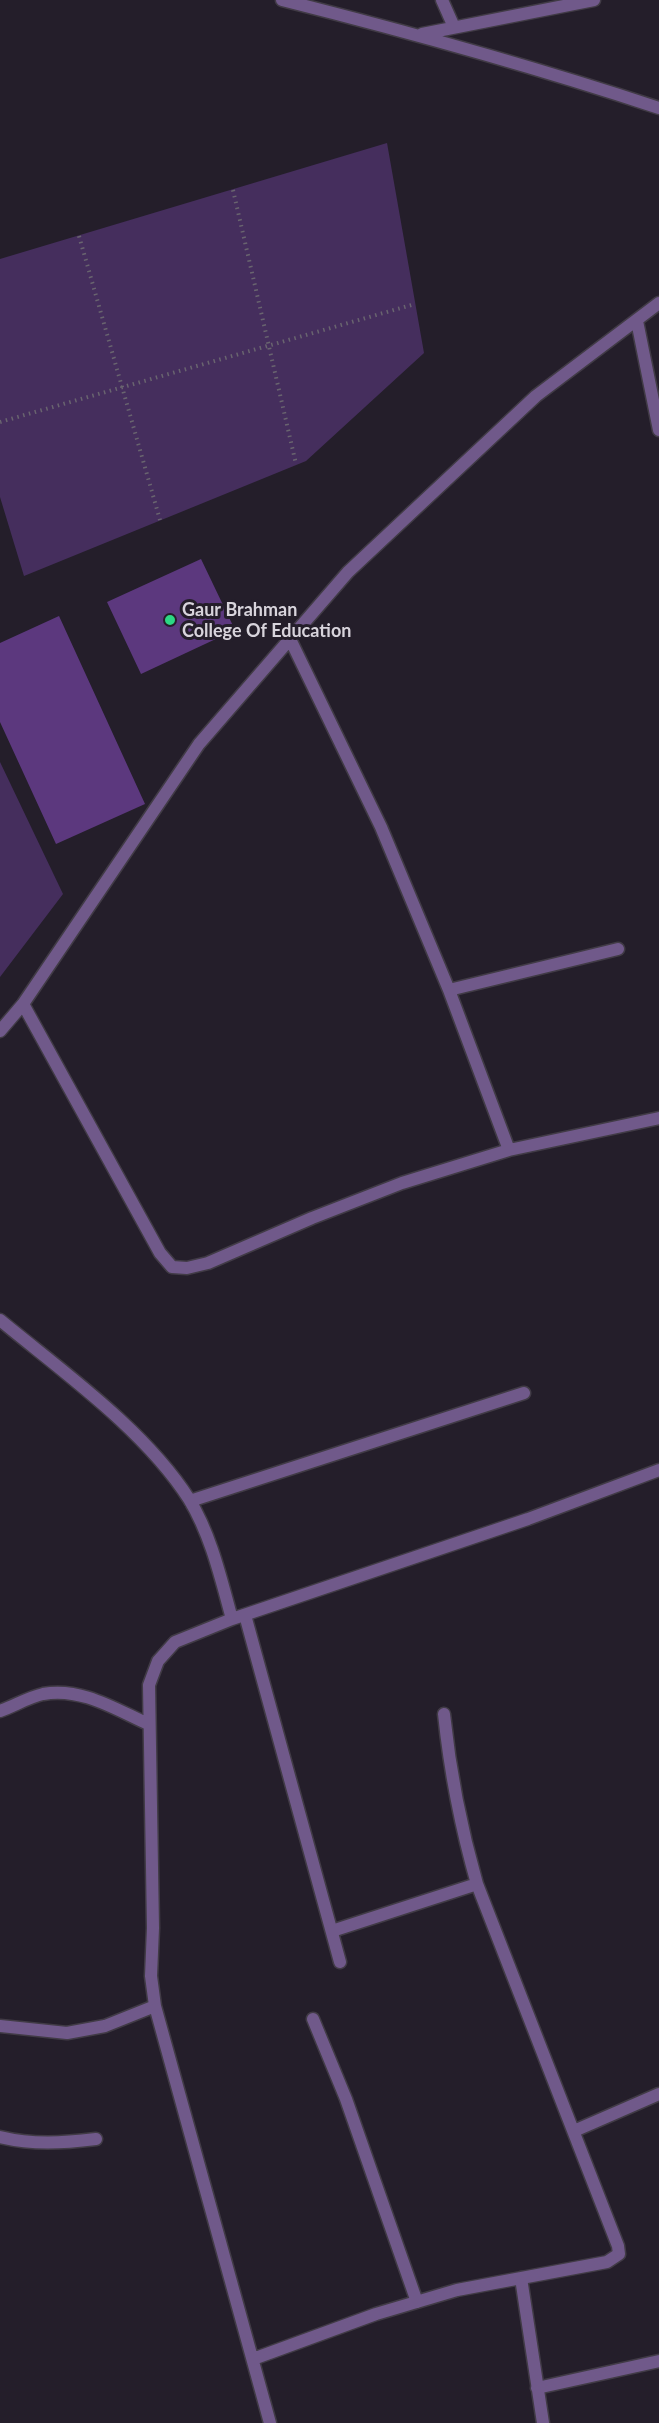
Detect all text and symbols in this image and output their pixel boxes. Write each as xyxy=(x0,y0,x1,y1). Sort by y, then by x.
place label: Gaur Brahman College Of Education xyxy=(182,599,351,642)
marker: Gaur Brahman College Of Education xyxy=(163,613,177,627)

